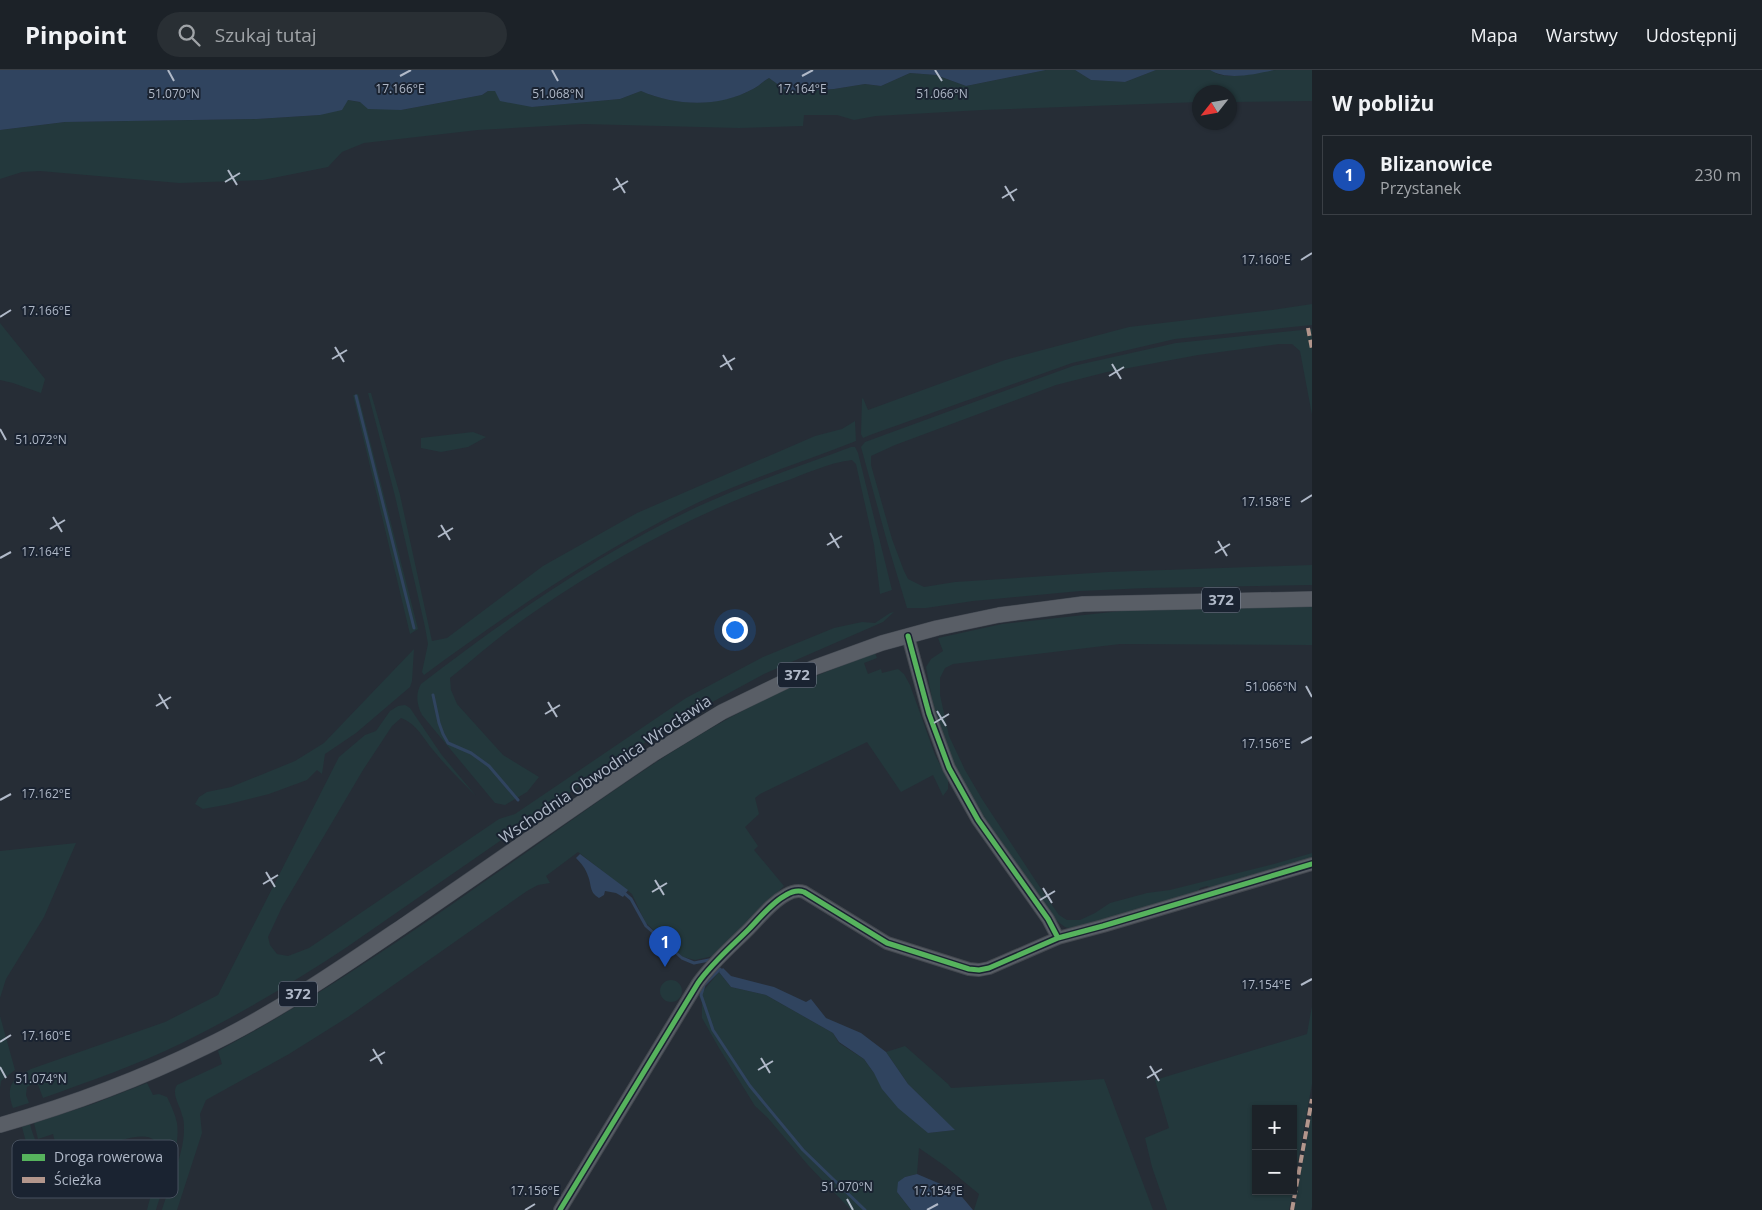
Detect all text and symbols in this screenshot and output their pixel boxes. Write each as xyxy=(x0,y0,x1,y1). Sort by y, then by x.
search box xyxy=(157,12,507,57)
text: Pinpoint xyxy=(25,18,127,51)
icon: search xyxy=(175,21,203,49)
text: Szukaj tutaj xyxy=(215,22,317,48)
text: Mapa xyxy=(1471,23,1518,47)
text: Warstwy xyxy=(1546,23,1618,47)
text: Udostępnij xyxy=(1646,23,1737,47)
text: 17.166°E xyxy=(375,80,425,97)
text: 17.164°E xyxy=(777,80,827,97)
text: 51.070°N xyxy=(148,85,200,102)
text: 51.068°N xyxy=(532,85,584,102)
text: 51.066°N xyxy=(916,85,968,102)
north arrow xyxy=(1192,85,1237,130)
text: W pobliżu xyxy=(1332,89,1434,117)
text: Blizanowice xyxy=(1380,151,1492,177)
text: 1 xyxy=(1344,164,1354,186)
text: 230 m xyxy=(1695,164,1741,186)
text: Przystanek xyxy=(1380,177,1461,199)
text: 17.160°E xyxy=(1241,251,1291,268)
text: 17.166°E xyxy=(21,302,71,319)
text: 51.072°N xyxy=(15,431,67,448)
text: 17.158°E xyxy=(1241,493,1291,510)
text: 17.164°E xyxy=(21,543,71,560)
road number: 372 xyxy=(1202,588,1240,612)
your location xyxy=(722,617,748,643)
road number: 372 xyxy=(778,662,816,688)
text: 51.066°N xyxy=(1245,678,1297,695)
street label: Wschodnia Obwodnica Wrocławia xyxy=(495,690,715,848)
text: 17.156°E xyxy=(1241,735,1291,752)
text: 17.162°E xyxy=(21,785,71,802)
pin: 1 xyxy=(649,926,681,967)
text: 17.154°E xyxy=(1241,976,1291,993)
road number: 372 xyxy=(279,982,317,1006)
text: 17.160°E xyxy=(21,1027,71,1044)
text: 51.074°N xyxy=(15,1070,67,1087)
map controls xyxy=(1252,1105,1297,1195)
button: + xyxy=(1252,1105,1297,1150)
legend xyxy=(12,1140,178,1198)
text: Droga rowerowa xyxy=(54,1147,163,1166)
button: − xyxy=(1252,1150,1297,1195)
text: Ścieżka xyxy=(54,1170,101,1189)
text: 51.070°N xyxy=(821,1178,873,1195)
text: 17.156°E xyxy=(510,1182,560,1199)
text: 17.154°E xyxy=(913,1182,963,1199)

